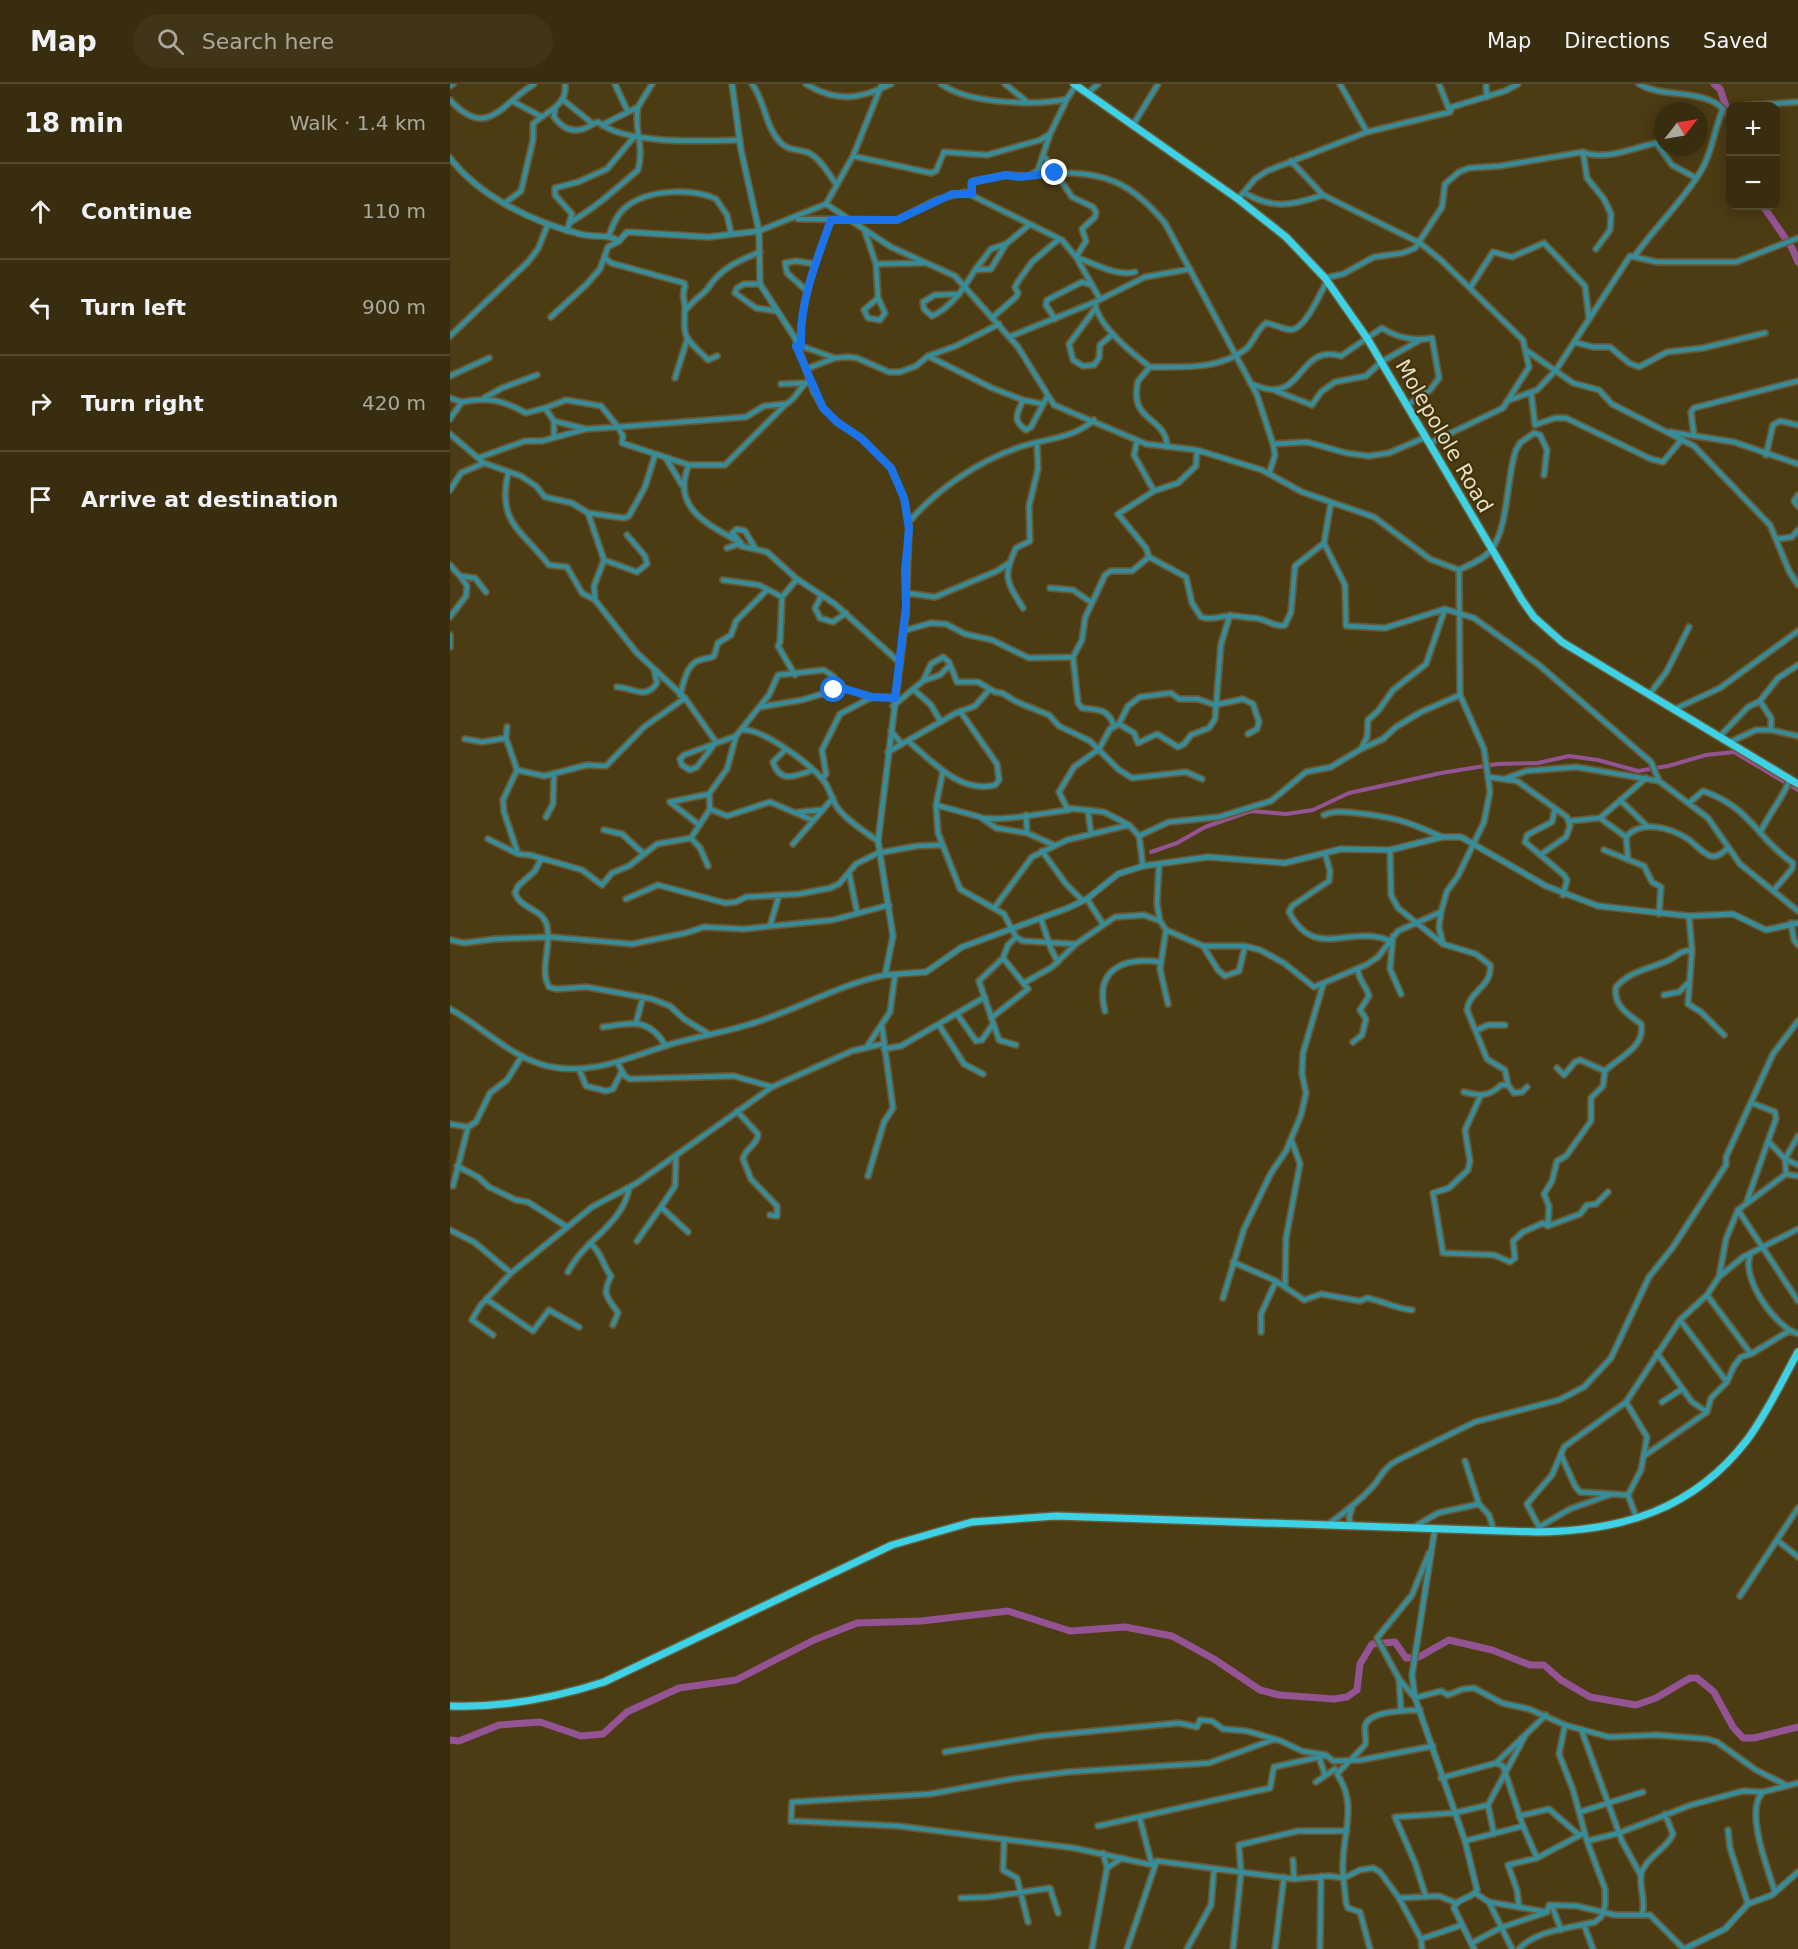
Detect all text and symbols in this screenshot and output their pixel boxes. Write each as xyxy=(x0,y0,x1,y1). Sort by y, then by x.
search box xyxy=(133,14,553,68)
text: Map xyxy=(30,25,97,58)
icon: search xyxy=(154,25,187,58)
text: Search here xyxy=(202,29,334,54)
text: Map xyxy=(1487,29,1531,53)
text: Directions xyxy=(1564,29,1670,53)
text: Saved xyxy=(1703,29,1768,53)
north arrow xyxy=(1654,102,1708,156)
map controls xyxy=(1726,102,1780,210)
button: + xyxy=(1726,102,1780,156)
text: 18 min xyxy=(24,108,124,138)
text: Walk · 1.4 km xyxy=(290,111,426,135)
button: − xyxy=(1726,156,1780,210)
route end xyxy=(1041,159,1067,185)
icon: ahead xyxy=(24,195,57,228)
text: Continue xyxy=(81,199,192,224)
text: 110 m xyxy=(362,199,426,223)
icon: left xyxy=(24,291,57,324)
text: Turn left xyxy=(81,295,186,320)
text: 900 m xyxy=(362,295,426,319)
street label: Molepolole Road xyxy=(1390,355,1498,517)
icon: right xyxy=(24,387,57,420)
text: Turn right xyxy=(81,391,204,416)
text: 420 m xyxy=(362,391,426,415)
icon: arrive xyxy=(24,483,57,516)
text: Arrive at destination xyxy=(81,487,338,512)
route start xyxy=(820,676,846,702)

